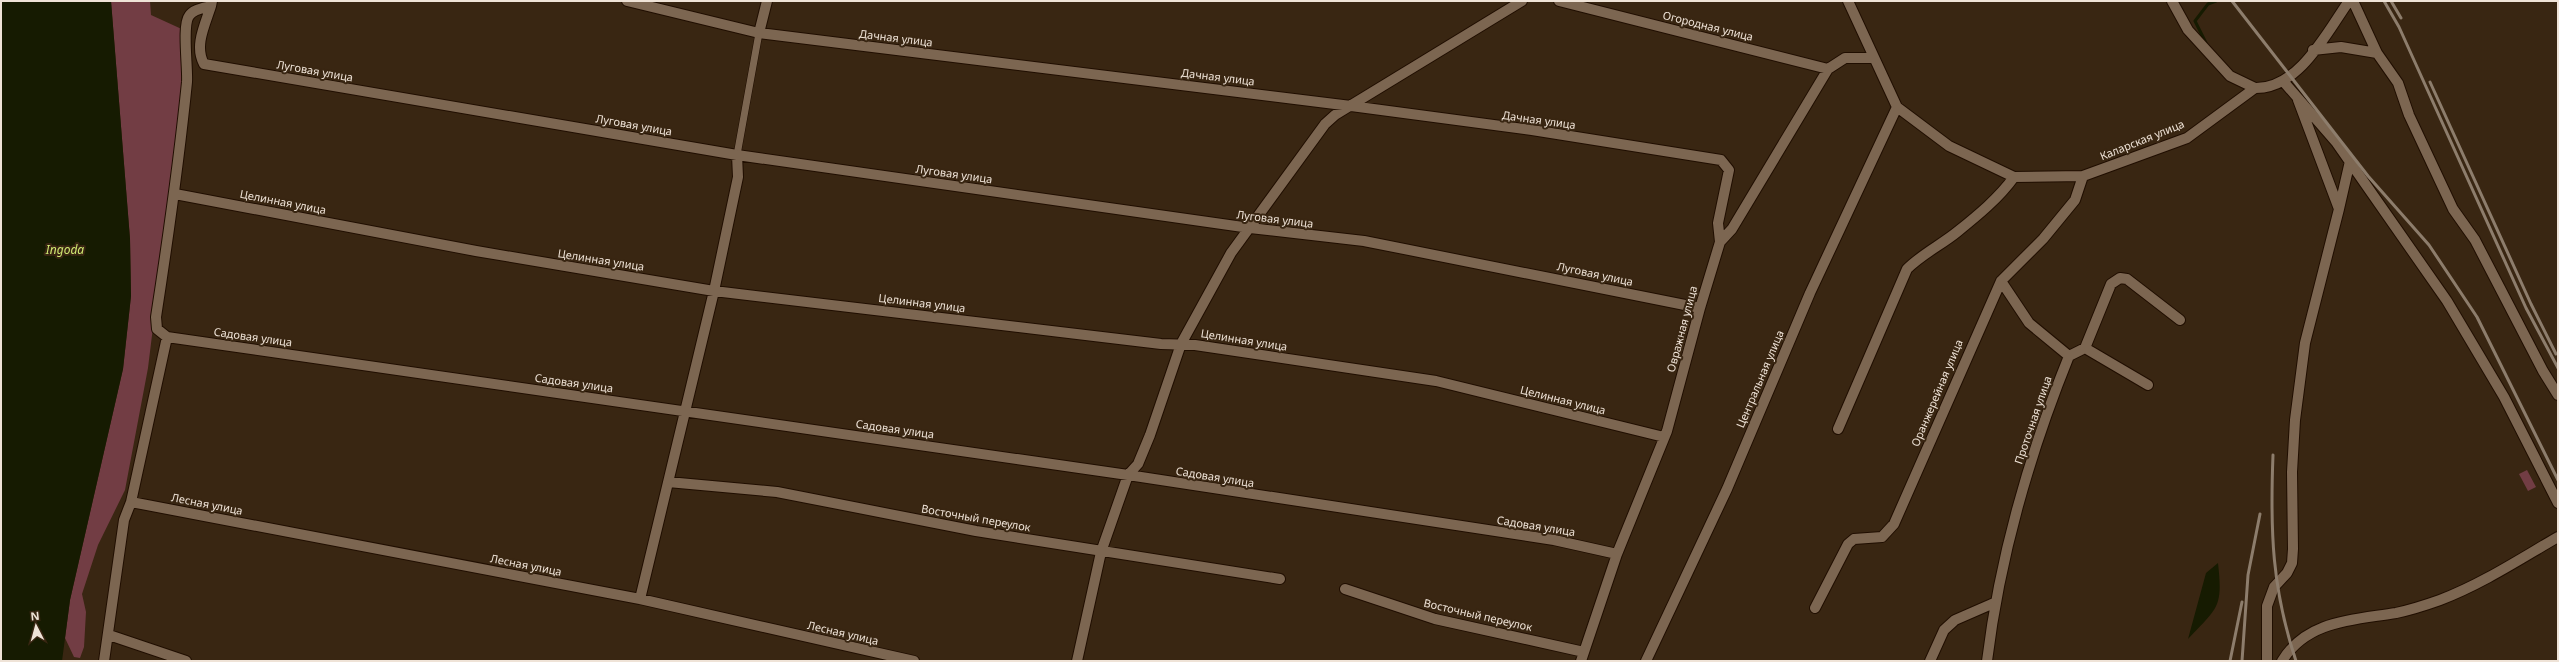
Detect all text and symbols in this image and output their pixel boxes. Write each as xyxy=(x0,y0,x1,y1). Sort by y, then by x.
street label: Огородная улица xyxy=(1661,7,1755,44)
street label: Дачная улица xyxy=(858,26,934,49)
street label: Луговая улица xyxy=(276,56,354,85)
street label: Дачная улица xyxy=(1180,65,1256,88)
street label: Дачная улица xyxy=(1501,107,1577,132)
street label: Луговая улица xyxy=(595,110,673,139)
street label: Каларская улица xyxy=(2097,116,2186,163)
street label: Луговая улица xyxy=(915,161,993,186)
street label: Целинная улица xyxy=(239,186,327,217)
street label: Луговая улица xyxy=(1236,206,1314,231)
water label: Ingoda xyxy=(45,241,84,258)
street label: Целинная улица xyxy=(557,245,645,274)
street label: Луговая улица xyxy=(1556,258,1634,289)
street label: Овражная улица xyxy=(1663,284,1700,374)
street label: Целинная улица xyxy=(878,290,966,315)
street label: Садовая улица xyxy=(213,324,293,349)
street label: Целинная улица xyxy=(1200,325,1288,354)
street label: Центральная улица xyxy=(1732,328,1787,430)
street label: Оранжерейная улица xyxy=(1907,337,1966,449)
street label: Садовая улица xyxy=(534,370,614,395)
street label: Проточная улица xyxy=(2010,374,2055,466)
street label: Целинная улица xyxy=(1519,382,1607,417)
street label: Садовая улица xyxy=(855,416,935,441)
street label: Садовая улица xyxy=(1175,463,1255,490)
street label: Лесная улица xyxy=(170,489,244,518)
street label: Восточный переулок xyxy=(920,500,1032,535)
street label: Садовая улица xyxy=(1496,512,1576,539)
street label: Лесная улица xyxy=(489,550,563,579)
street label: Восточный переулок xyxy=(1422,595,1534,634)
north arrow xyxy=(16,606,56,646)
text: N xyxy=(30,608,40,623)
street label: Лесная улица xyxy=(806,617,880,648)

